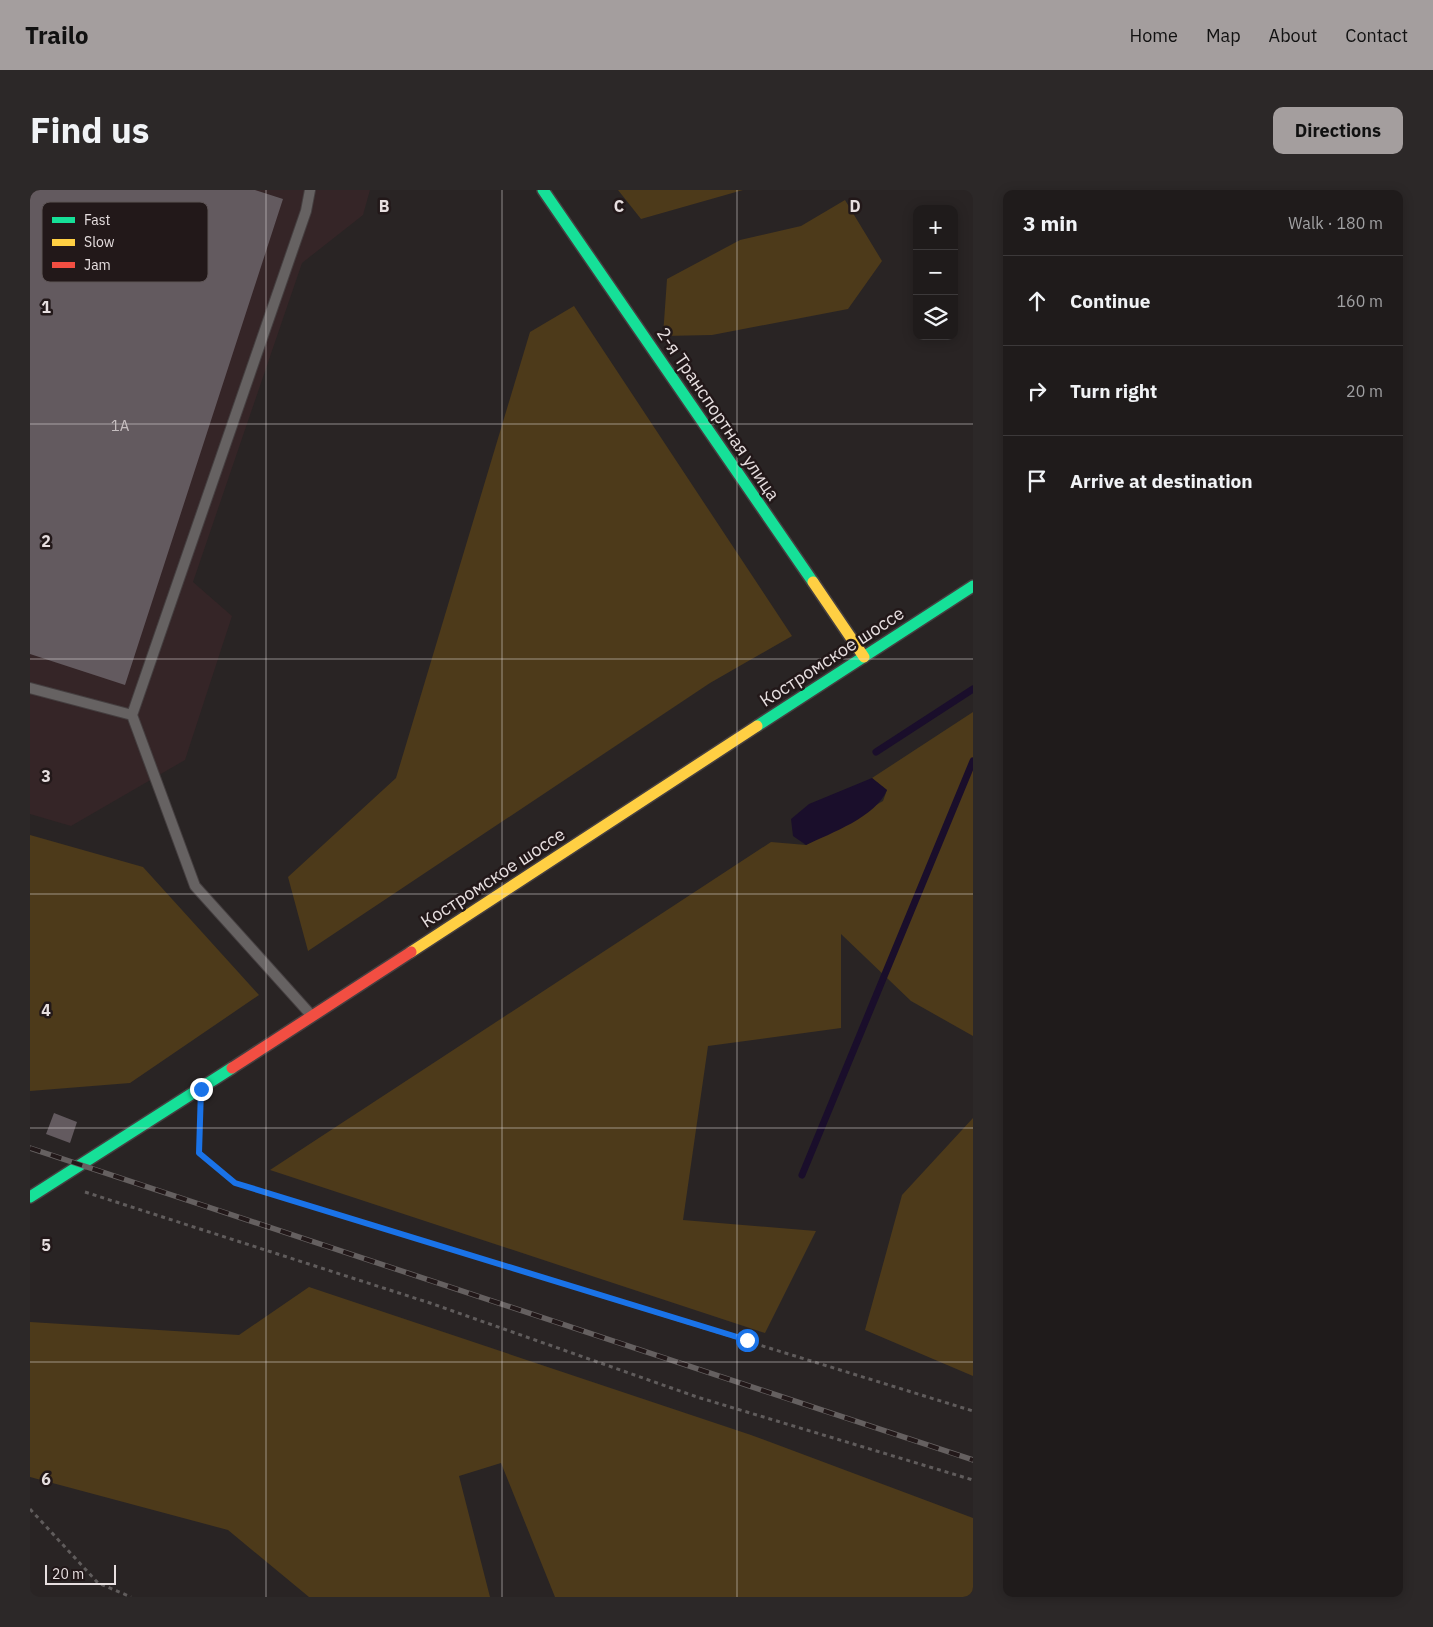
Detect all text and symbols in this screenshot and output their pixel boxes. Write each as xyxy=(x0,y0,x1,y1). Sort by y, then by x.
text: Trailo xyxy=(25,19,89,51)
text: Home xyxy=(1130,24,1178,47)
text: Map xyxy=(1206,24,1241,47)
text: About xyxy=(1269,24,1317,47)
text: Contact xyxy=(1345,24,1408,47)
text: Find us xyxy=(30,107,149,153)
button: Directions xyxy=(1273,107,1403,154)
text: B xyxy=(379,196,390,216)
text: C xyxy=(614,196,624,216)
text: D xyxy=(849,196,861,216)
legend xyxy=(42,202,208,282)
map controls xyxy=(913,205,958,340)
button: + xyxy=(913,205,958,250)
text: 3 min xyxy=(1023,209,1078,237)
text: Fast xyxy=(84,211,110,229)
text: Walk · 180 m xyxy=(1288,213,1383,233)
text: Slow xyxy=(84,233,115,251)
button: − xyxy=(913,250,958,295)
text: Jam xyxy=(84,256,111,274)
icon: ahead xyxy=(1023,287,1051,315)
text: Continue xyxy=(1070,289,1150,313)
text: 160 m xyxy=(1336,291,1383,311)
button: layers xyxy=(913,295,958,340)
text: 1 xyxy=(41,297,51,317)
street label: 2-я Транспортная улица xyxy=(652,323,785,505)
icon: right xyxy=(1023,377,1051,405)
text: Turn right xyxy=(1070,379,1157,403)
text: 20 m xyxy=(1346,381,1383,401)
house number: 1А xyxy=(111,416,130,435)
icon: arrive xyxy=(1023,467,1051,495)
text: Arrive at destination xyxy=(1070,469,1253,493)
text: 2 xyxy=(41,531,51,551)
street label: Костромское шоссе xyxy=(755,601,908,712)
text: 3 xyxy=(41,766,51,786)
street label: Костромское шоссе xyxy=(416,822,569,933)
text: 4 xyxy=(41,1000,51,1020)
route end xyxy=(190,1078,213,1101)
text: 5 xyxy=(41,1235,51,1255)
route start xyxy=(736,1329,759,1352)
text: 6 xyxy=(41,1469,51,1489)
scale bar xyxy=(45,1562,116,1585)
text: 20 m xyxy=(52,1565,84,1583)

